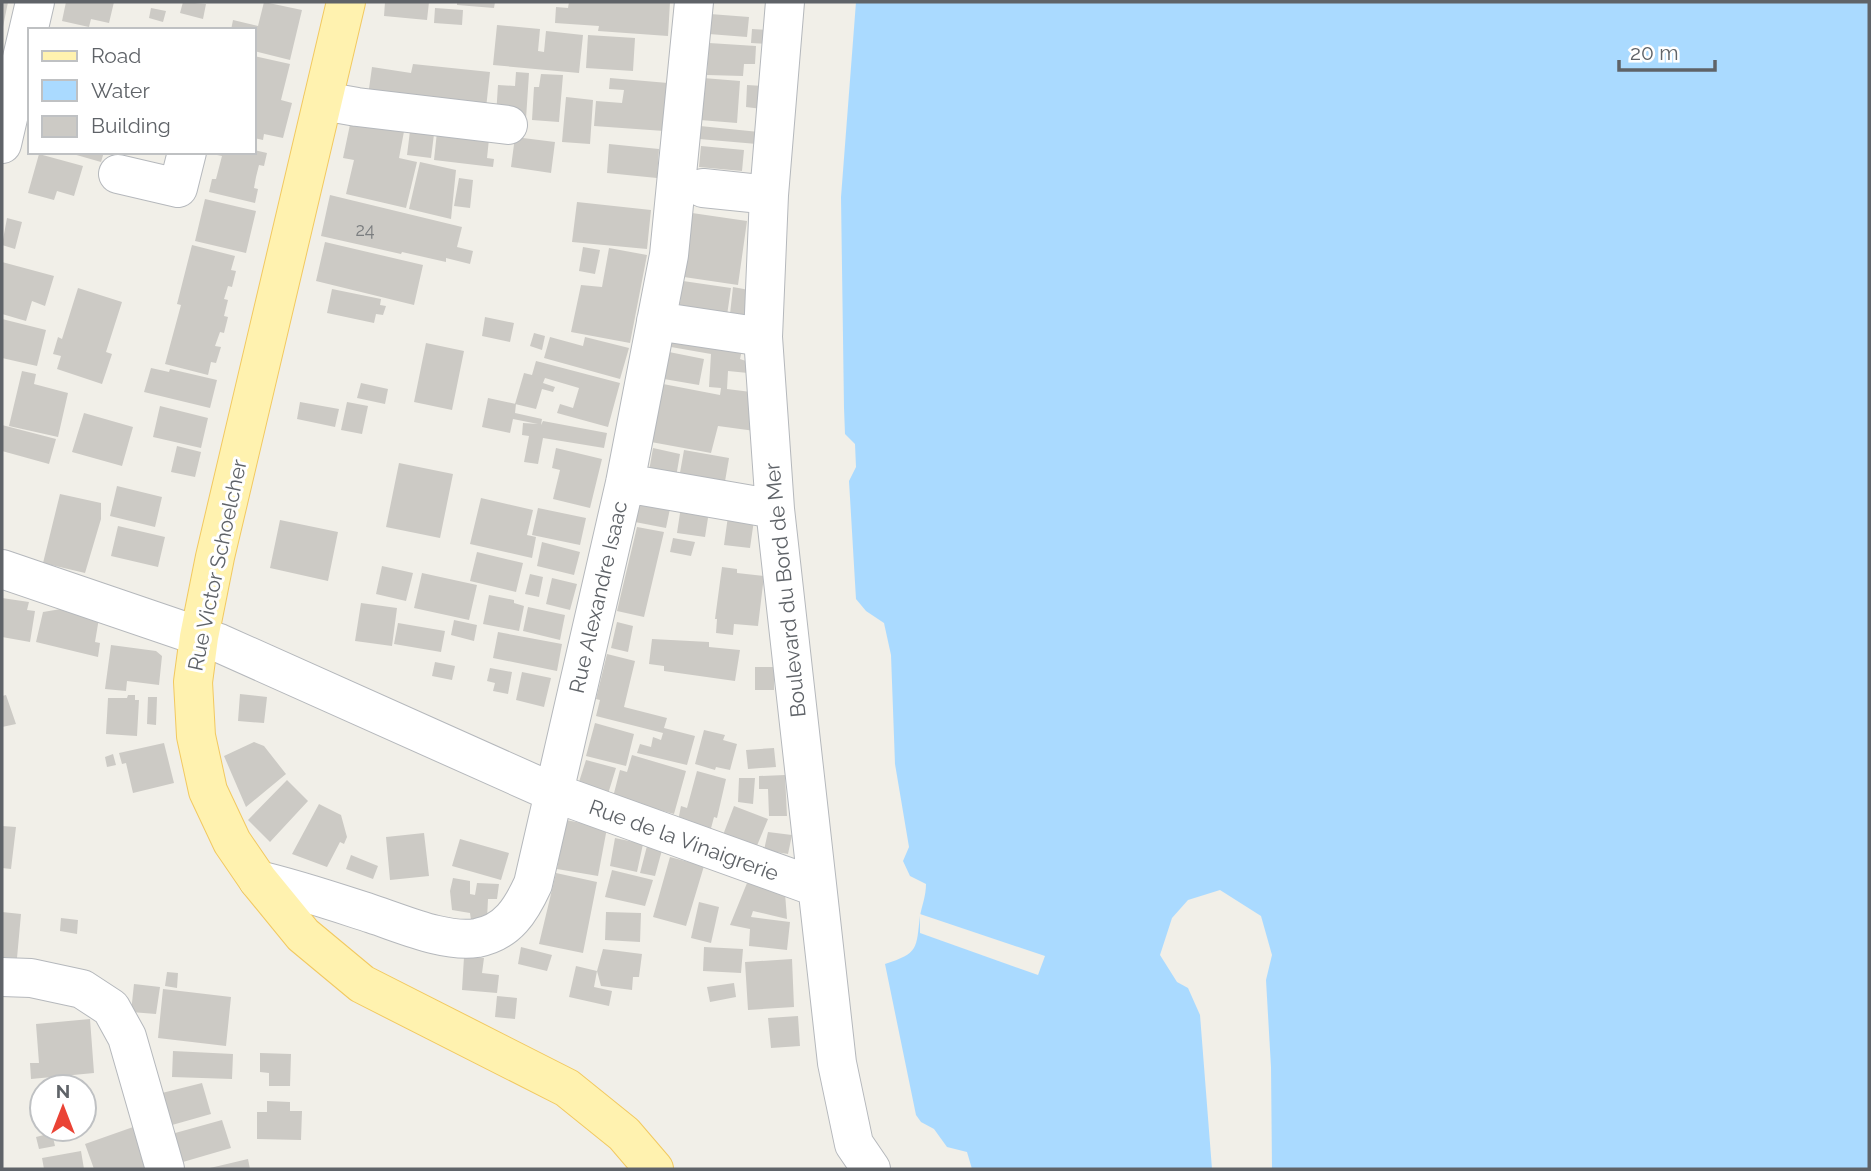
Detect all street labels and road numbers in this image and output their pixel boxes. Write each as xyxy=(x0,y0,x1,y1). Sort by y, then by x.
street label: Rue Victor Schoelcher xyxy=(182,456,252,673)
street label: Boulevard du Bord de Mer xyxy=(759,461,811,719)
street label: Rue Alexandre Isaac xyxy=(564,498,632,696)
street label: Rue de la Vinaigrerie xyxy=(586,794,782,886)

